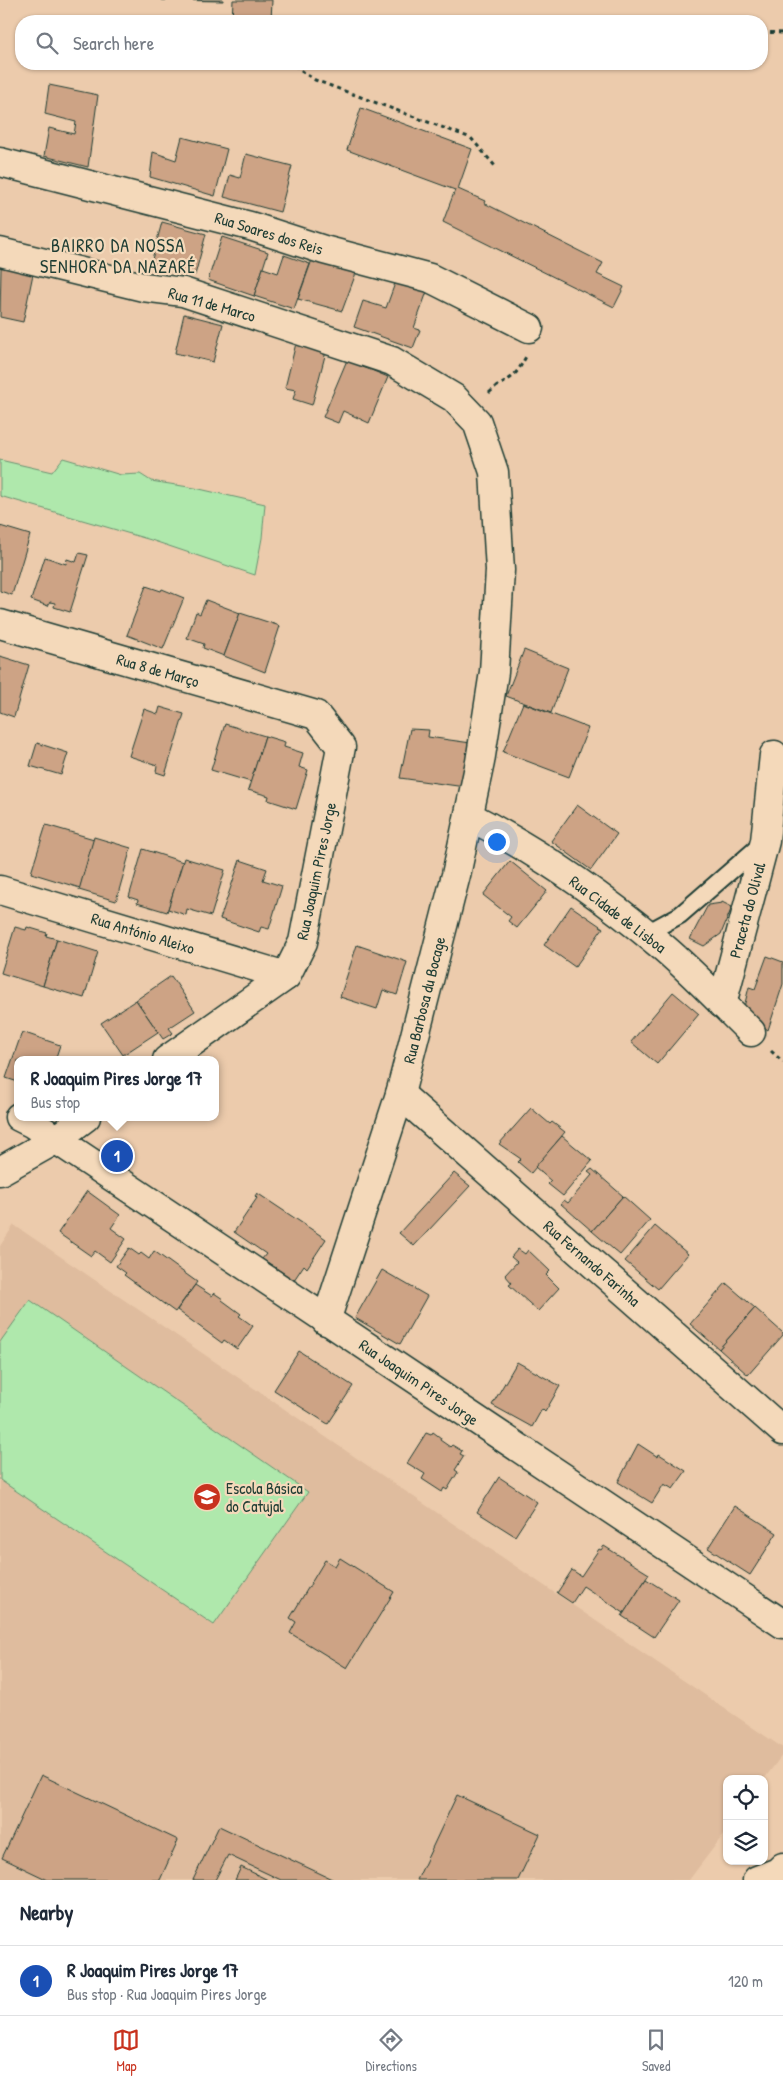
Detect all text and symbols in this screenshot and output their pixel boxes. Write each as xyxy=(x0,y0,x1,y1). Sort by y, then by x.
search box xyxy=(15,15,768,70)
icon: search xyxy=(33,29,61,57)
text: Search here xyxy=(73,30,154,56)
street label: Rua Soares dos Reis xyxy=(212,206,326,260)
district label: BAIRRO DA NOSSA SENHORA DA NAZARÉ xyxy=(40,233,196,279)
street label: Rua 11 de Marco xyxy=(166,281,259,327)
street label: Rua 8 de Março xyxy=(114,648,202,692)
street label: Rua Joaquim Pires Jorge xyxy=(291,800,341,942)
your location xyxy=(484,829,510,855)
street label: Praceta do Olival xyxy=(724,859,771,960)
street label: Rua Cidade de Lisboa xyxy=(565,870,671,958)
street label: Rua António Aleixo xyxy=(89,907,198,959)
street label: Rua Barbosa du Bocage xyxy=(398,934,451,1066)
popup xyxy=(14,1056,219,1121)
text: R Joaquim Pires Jorge 17 xyxy=(31,1065,202,1091)
text: Bus stop xyxy=(31,1091,80,1113)
pin: 1 xyxy=(101,1137,133,1175)
street label: Rua Fernando Farinha xyxy=(539,1215,645,1311)
street label: Rua Joaquim Pires Jorge xyxy=(355,1334,484,1431)
place label: Escola Básica do Catujal xyxy=(226,1477,303,1517)
school or university icon: Escola Básica do Catujal xyxy=(192,1482,222,1512)
map controls xyxy=(723,1775,768,1865)
button: locate xyxy=(723,1775,768,1820)
button: layers xyxy=(723,1820,768,1865)
text: Nearby xyxy=(20,1898,73,1927)
text: R Joaquim Pires Jorge 17 xyxy=(67,1957,239,1983)
text: 1 xyxy=(33,1970,39,1992)
text: 120 m xyxy=(728,1970,763,1992)
text: Bus stop · Rua Joaquim Pires Jorge xyxy=(67,1983,267,2005)
tab: Map xyxy=(112,2026,140,2075)
tab: Directions xyxy=(365,2026,417,2075)
tab: Saved xyxy=(642,2026,671,2075)

